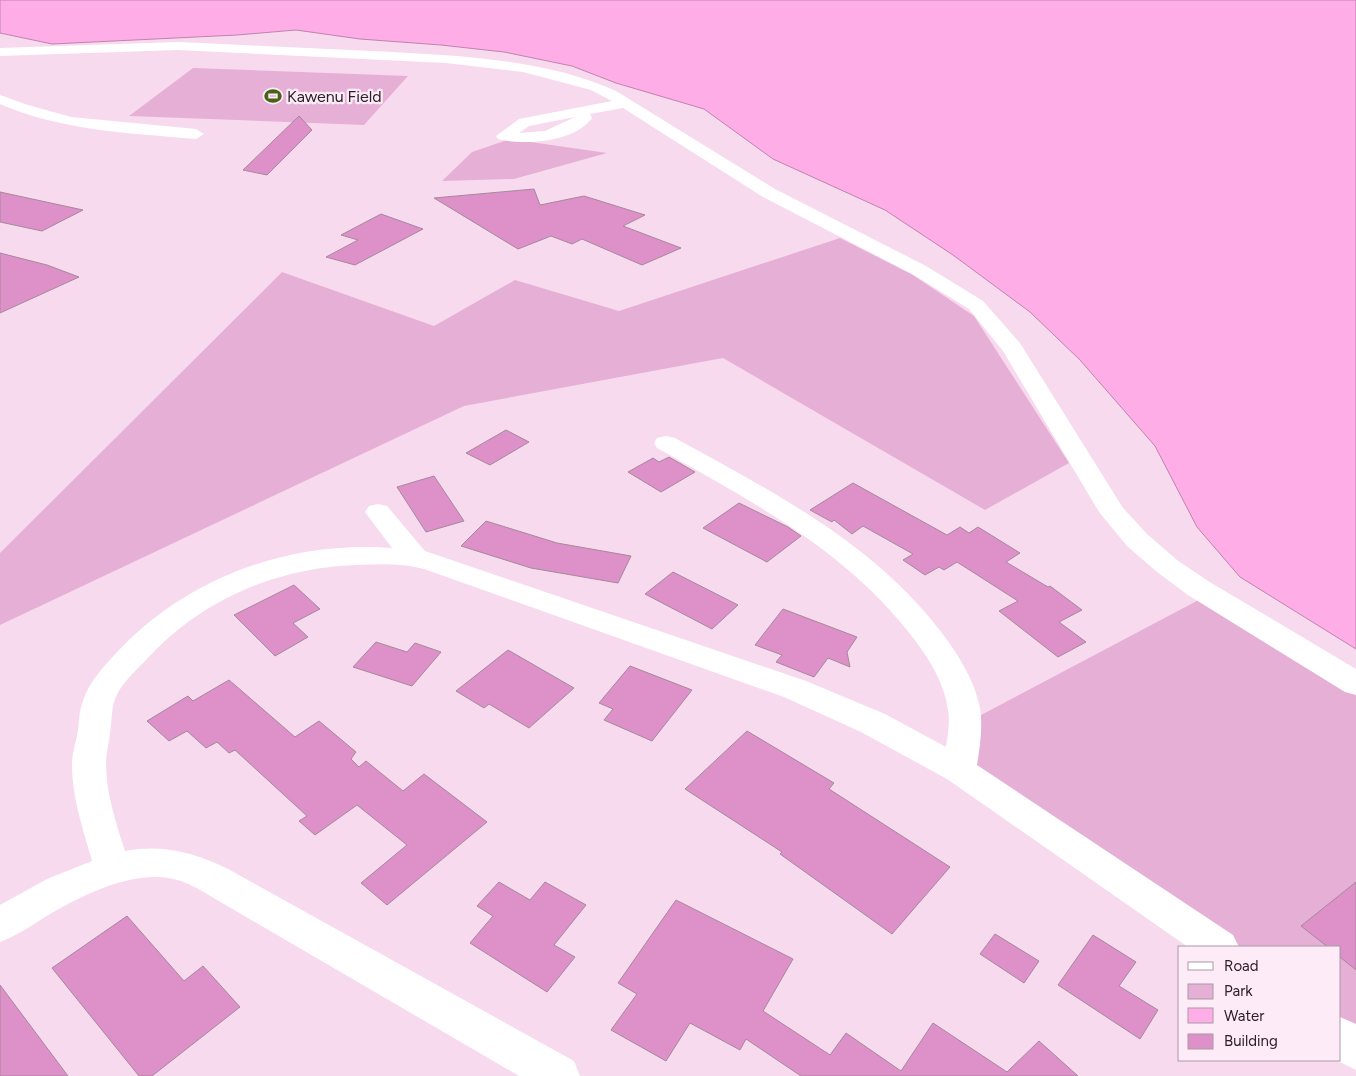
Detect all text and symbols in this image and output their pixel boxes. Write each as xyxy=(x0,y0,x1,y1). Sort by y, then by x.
sports icon: Kawenu Field xyxy=(263,86,283,106)
place label: Kawenu Field xyxy=(287,87,382,106)
legend xyxy=(1178,946,1341,1061)
text: Road xyxy=(1224,957,1259,975)
text: Park xyxy=(1224,982,1253,1000)
text: Water xyxy=(1224,1007,1264,1025)
text: Building xyxy=(1224,1032,1278,1050)

